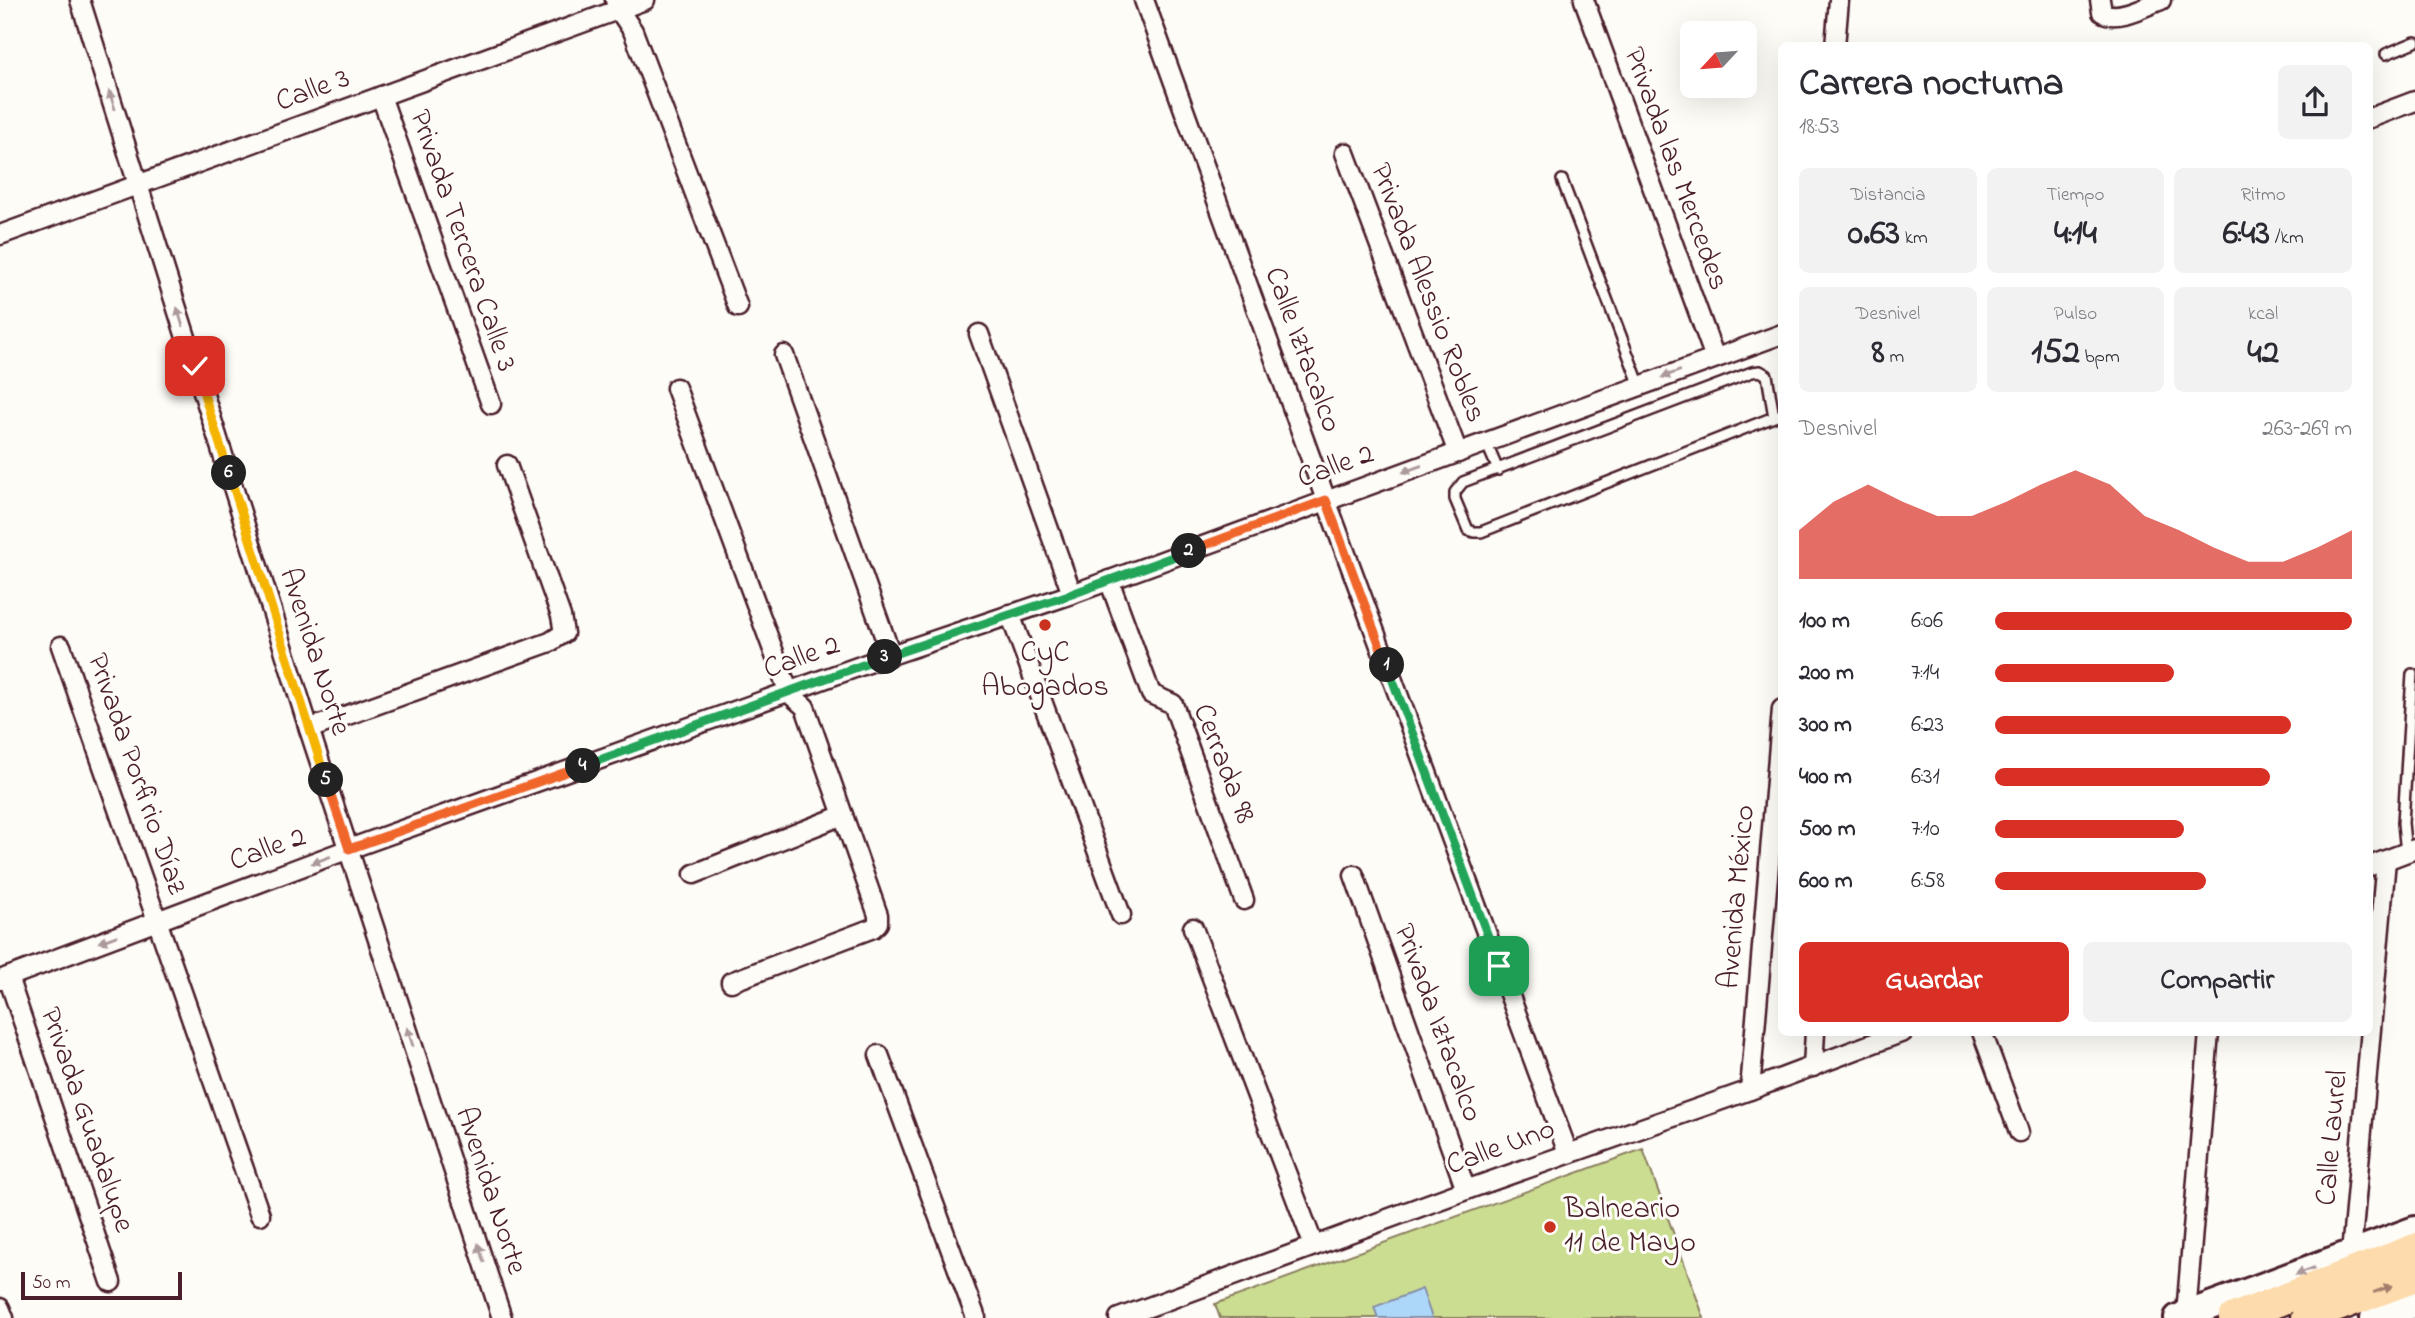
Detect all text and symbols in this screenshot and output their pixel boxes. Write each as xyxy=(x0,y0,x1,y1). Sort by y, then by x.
north arrow xyxy=(1680,21,1757,98)
map controls xyxy=(1680,21,1757,98)
street label: Privada las Mercedes xyxy=(1611,41,1739,297)
street label: Calle 3 xyxy=(270,57,356,125)
text: Carrera nocturna xyxy=(1799,57,2064,113)
button: share xyxy=(2278,65,2352,139)
one-way arrow xyxy=(106,90,116,111)
street label: Privada Tercera Calle 3 xyxy=(397,104,527,378)
text: 18:53 xyxy=(1799,111,1840,144)
street label: Privada Alessio Robles xyxy=(1357,157,1497,429)
text: Distancia xyxy=(1850,182,1925,209)
text: Tiempo xyxy=(2047,182,2104,209)
text: Ritmo xyxy=(2241,182,2286,209)
text: 0.63 xyxy=(1848,209,1900,260)
text: 4:14 xyxy=(2054,209,2097,260)
text: 6:43 xyxy=(2223,209,2270,260)
text: km xyxy=(1900,225,1928,252)
text: /km xyxy=(2270,225,2304,252)
street label: Calle Iztacalco xyxy=(1252,261,1352,439)
text: Desnivel xyxy=(1856,301,1920,328)
text: Pulso xyxy=(2054,301,2097,328)
text: kcal xyxy=(2248,301,2278,328)
one-way arrow xyxy=(174,307,185,328)
text: 8 xyxy=(1872,328,1885,379)
text: 152 xyxy=(2031,328,2080,379)
text: 42 xyxy=(2247,328,2279,379)
pin xyxy=(165,336,225,396)
text: m xyxy=(1885,344,1904,371)
text: bpm xyxy=(2080,344,2120,371)
icon: check xyxy=(176,347,214,385)
one-way arrow xyxy=(1661,369,1682,380)
text: Desnivel xyxy=(1799,413,1877,446)
text: 263–269 m xyxy=(2262,413,2352,446)
street label: Calle 2 xyxy=(1292,433,1381,501)
pin: 6 xyxy=(212,456,246,490)
text: 6 xyxy=(224,459,233,486)
one-way arrow xyxy=(1401,464,1422,475)
pin: 2 xyxy=(1172,534,1206,568)
text: 2 xyxy=(1184,537,1193,564)
street label: Avenida Norte xyxy=(266,563,362,742)
text: 100 m xyxy=(1799,605,1850,638)
text: 6:06 xyxy=(1911,605,1943,638)
marker: CyC Abogados xyxy=(1037,617,1053,633)
street label: Calle 2 xyxy=(758,624,847,692)
place label: CyC Abogados xyxy=(981,632,1109,710)
pin: 3 xyxy=(868,640,903,674)
text: 3 xyxy=(881,643,888,670)
street label: Privada Porfirio Díaz xyxy=(74,648,198,901)
pin: 1 xyxy=(1370,648,1404,682)
text: 1 xyxy=(1383,651,1390,678)
text: 200 m xyxy=(1799,657,1854,690)
text: 7:14 xyxy=(1911,657,1939,690)
street label: Cerrada 98 xyxy=(1180,698,1266,830)
text: 300 m xyxy=(1799,709,1852,742)
text: 6:23 xyxy=(1911,709,1944,742)
pin: 4 xyxy=(566,748,600,784)
text: 4 xyxy=(579,752,586,779)
text: 400 m xyxy=(1799,761,1852,794)
text: 6:31 xyxy=(1911,761,1940,794)
pin: 5 xyxy=(308,762,344,798)
text: 5 xyxy=(320,766,331,793)
street label: Avenida México xyxy=(1708,803,1768,991)
text: 500 m xyxy=(1799,813,1856,846)
text: 7:10 xyxy=(1911,813,1940,846)
street label: Calle 2 xyxy=(224,816,313,884)
one-way arrow xyxy=(311,855,332,866)
text: 600 m xyxy=(1799,865,1853,898)
text: 6:58 xyxy=(1911,865,1945,898)
street label: Privada Iztacalco xyxy=(1381,918,1493,1128)
one-way arrow xyxy=(98,934,119,945)
pin xyxy=(1469,936,1529,996)
button: Guardar xyxy=(1799,942,2069,1022)
button: Compartir xyxy=(2083,942,2352,1022)
icon: arrive xyxy=(1480,947,1518,985)
street label: Privada Guadalupe xyxy=(27,1001,145,1239)
one-way arrow xyxy=(404,1026,415,1047)
street label: Calle Laurel xyxy=(2305,1068,2361,1208)
street label: Avenida Norte xyxy=(442,1102,538,1281)
street label: Calle Uno xyxy=(1440,1108,1562,1188)
place label: Balneario 11 de Mayo xyxy=(1563,1188,1696,1266)
marker: Balneario 11 de Mayo xyxy=(1542,1219,1558,1235)
one-way arrow xyxy=(475,1242,485,1263)
one-way arrow xyxy=(2295,1265,2316,1276)
scale bar xyxy=(21,1269,182,1301)
text: 50 m xyxy=(32,1270,71,1297)
one-way arrow xyxy=(2373,1283,2394,1294)

